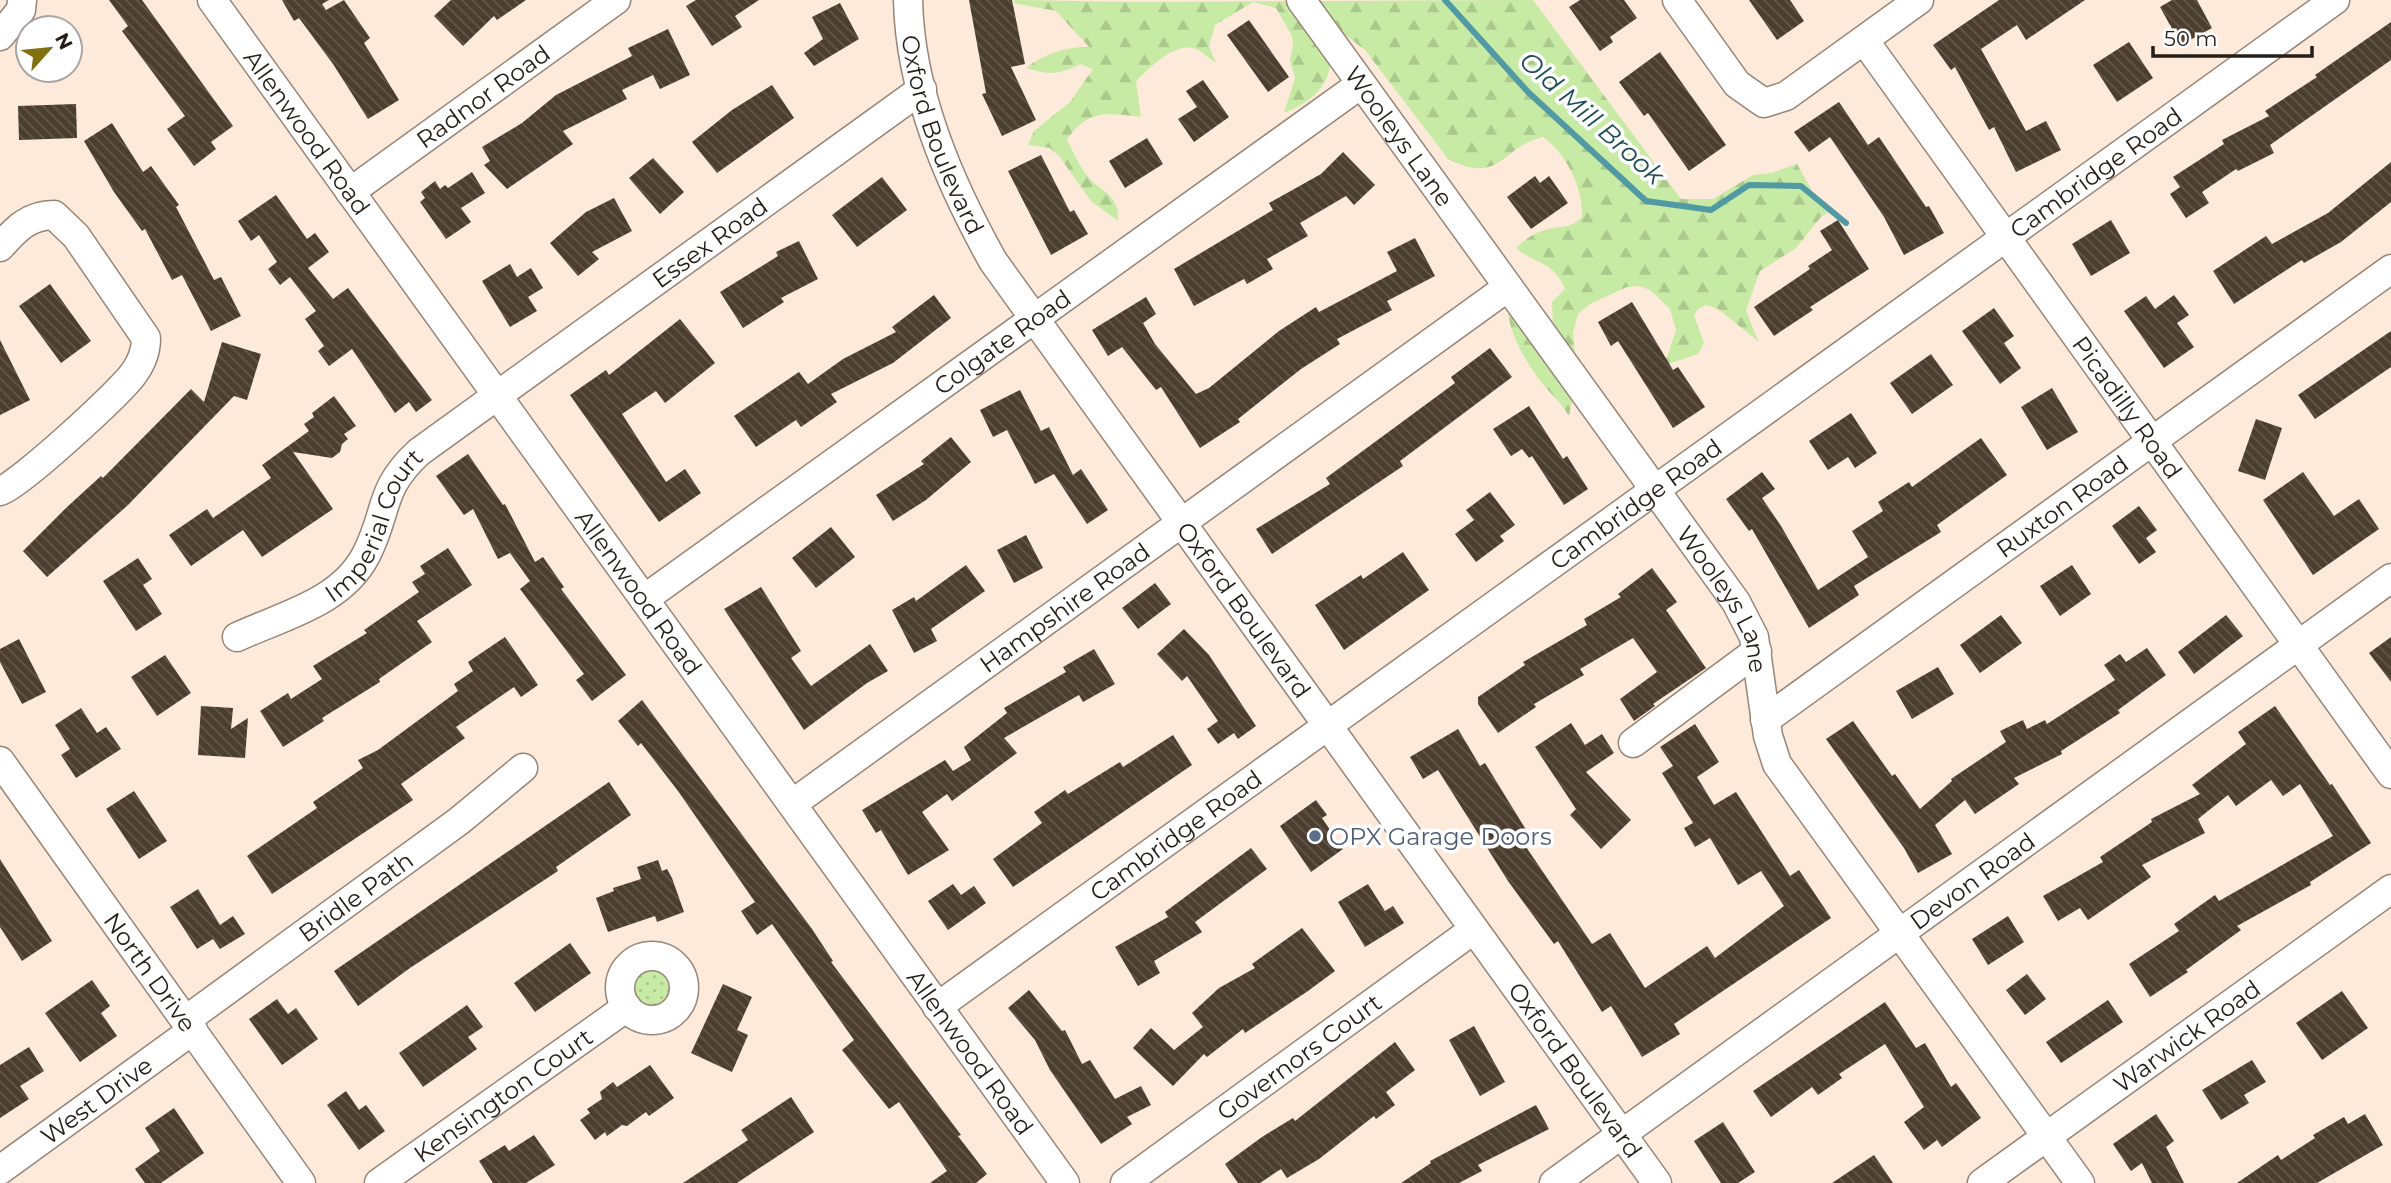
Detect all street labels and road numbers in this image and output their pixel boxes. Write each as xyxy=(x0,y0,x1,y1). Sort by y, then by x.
street label: Oxford Boulevard xyxy=(896,33,991,239)
street label: Radnor Road xyxy=(411,38,555,154)
street label: Allenwood Road xyxy=(238,44,377,221)
street label: Wooleys Lane xyxy=(1339,60,1460,212)
street label: Cambridge Road xyxy=(2004,101,2187,244)
street label: Essex Road xyxy=(646,191,773,294)
street label: Colgate Road xyxy=(928,283,1076,401)
street label: Picadilly Road xyxy=(2067,330,2189,484)
street label: Cambridge Road xyxy=(1544,432,1727,575)
street label: Imperial Court xyxy=(319,442,429,608)
street label: Ruxton Road xyxy=(1990,449,2134,563)
street label: Allenwood Road xyxy=(570,504,708,680)
street label: Oxford Boulevard xyxy=(1171,516,1317,703)
street label: Wooleys Lane xyxy=(1671,520,1773,675)
street label: Hampshire Road xyxy=(974,536,1155,678)
street label: Cambridge Road xyxy=(1084,763,1267,907)
street label: Devon Road xyxy=(1904,826,2040,936)
street label: Bridle Path xyxy=(293,845,419,948)
street label: North Drive xyxy=(98,907,203,1037)
street label: Allenwood Road xyxy=(901,964,1040,1140)
street label: Warwick Road xyxy=(2108,973,2266,1098)
street label: Oxford Boulevard xyxy=(1502,976,1649,1164)
street label: Governors Court xyxy=(1211,987,1387,1126)
street label: Kensington Court xyxy=(408,1022,598,1168)
street label: West Drive xyxy=(35,1050,158,1150)

